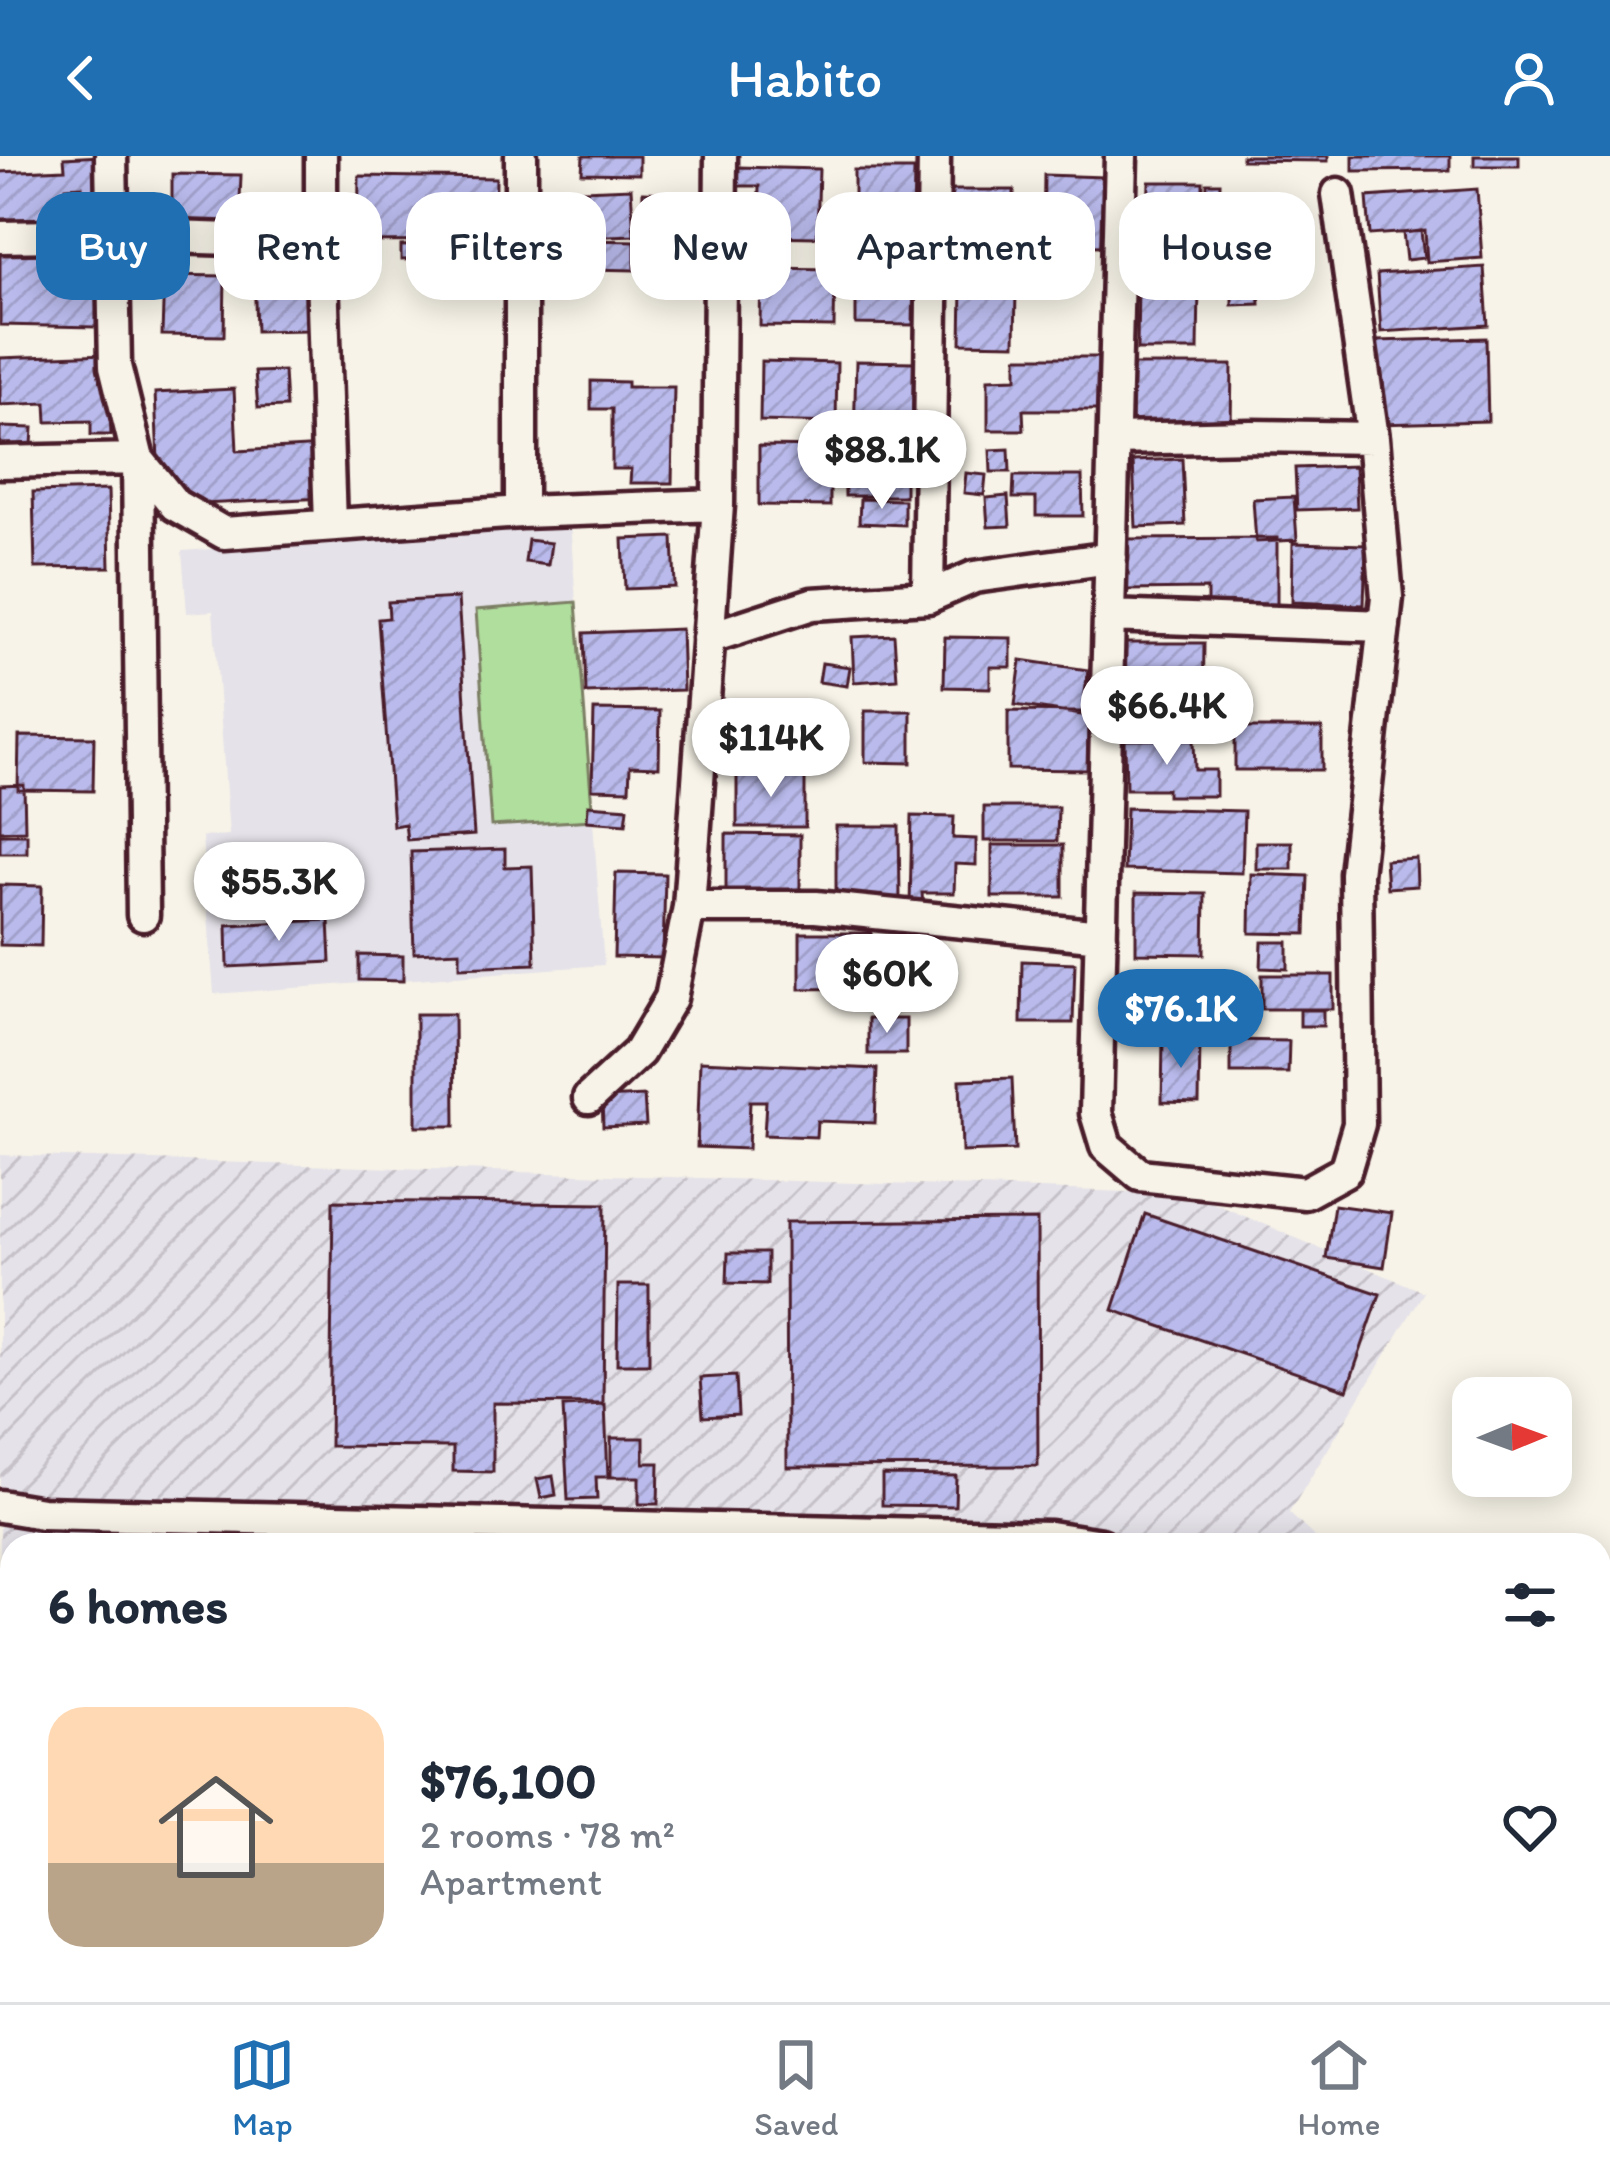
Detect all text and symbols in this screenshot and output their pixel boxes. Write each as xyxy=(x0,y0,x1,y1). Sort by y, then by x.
icon: back xyxy=(48,45,114,111)
icon: person xyxy=(1496,45,1562,111)
text: Habito xyxy=(727,46,883,111)
chip: Buy xyxy=(36,192,190,300)
chip: Rent xyxy=(214,192,382,300)
chip: Filters xyxy=(406,192,606,300)
chip: New xyxy=(630,192,791,300)
chip: Apartment xyxy=(815,192,1095,300)
chip: House xyxy=(1119,192,1315,300)
pin: $88.1K xyxy=(784,410,980,512)
text: $88.1K xyxy=(824,425,940,472)
pin: $66.4K xyxy=(1069,666,1265,768)
text: $66.4K xyxy=(1108,681,1227,728)
pin: $114K xyxy=(687,698,855,800)
text: $114K xyxy=(719,713,823,760)
pin: $55.3K xyxy=(181,842,377,944)
text: $55.3K xyxy=(221,857,337,904)
pin: $60K xyxy=(816,934,958,1036)
text: $60K xyxy=(842,949,932,996)
pin: $76.1K xyxy=(1083,969,1279,1071)
text: $76.1K xyxy=(1125,984,1237,1031)
north arrow xyxy=(1452,1377,1572,1497)
map controls xyxy=(1452,1377,1572,1497)
icon: filters xyxy=(1497,1572,1563,1638)
text: 6 homes xyxy=(48,1575,228,1636)
text: $76,100 xyxy=(420,1750,597,1811)
icon: home xyxy=(144,1755,288,1899)
icon: heart xyxy=(1497,1794,1563,1860)
text: 2 rooms · 78 m² xyxy=(420,1811,675,1858)
text: Apartment xyxy=(420,1858,602,1905)
tab: Map xyxy=(229,2032,295,2143)
tab: Saved xyxy=(754,2032,839,2143)
tab: Home xyxy=(1297,2032,1381,2143)

